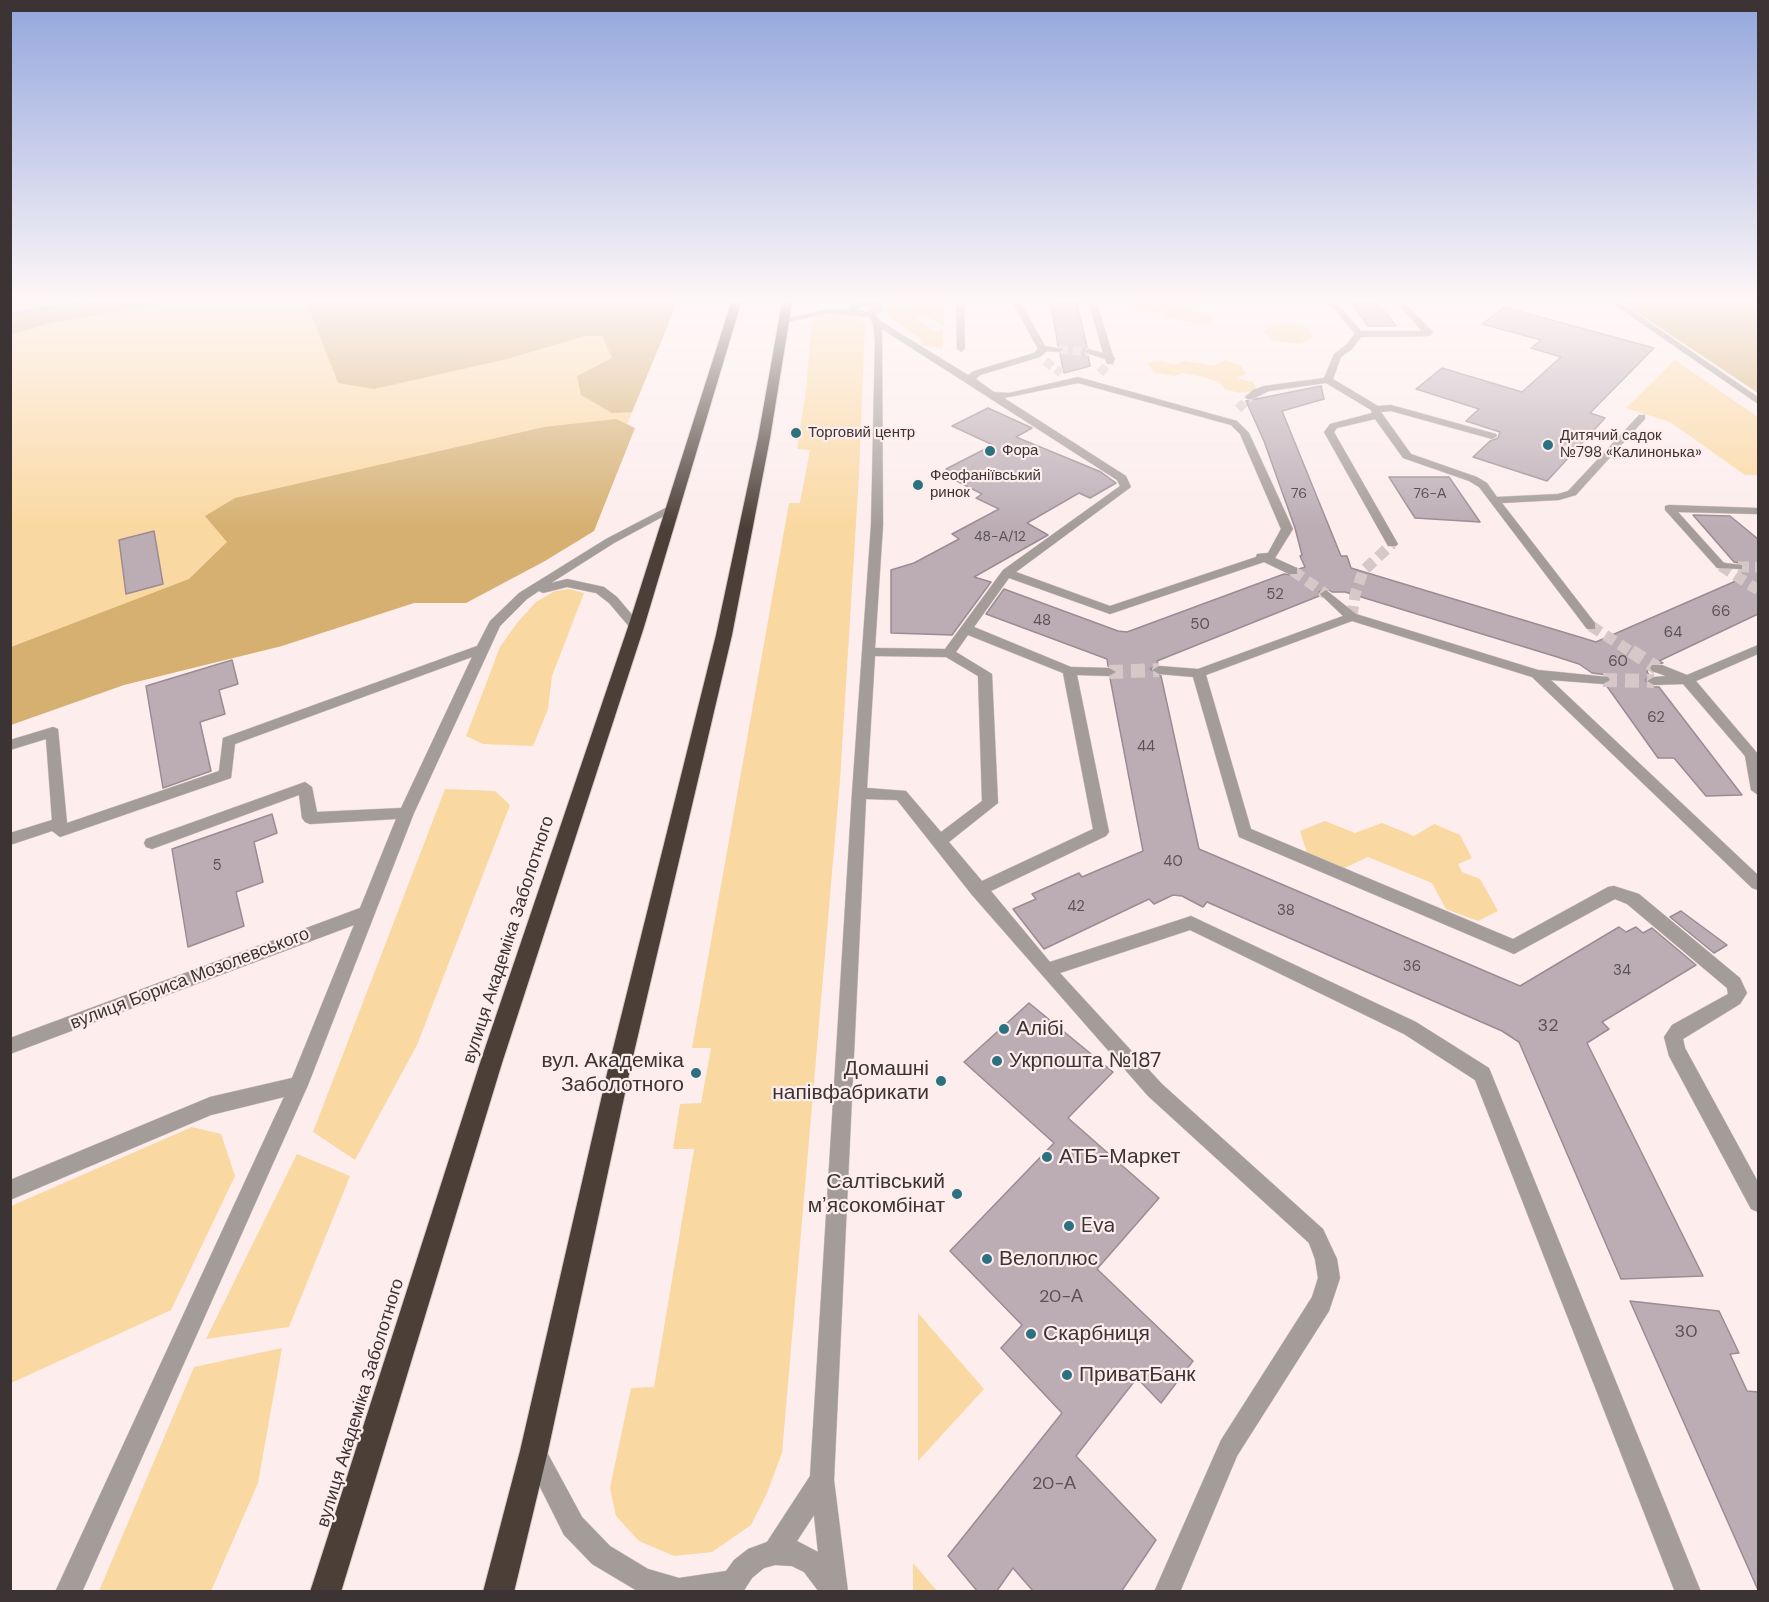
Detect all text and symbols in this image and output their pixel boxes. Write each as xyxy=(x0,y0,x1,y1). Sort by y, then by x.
place label: Торговий центр xyxy=(808,424,915,442)
marker: Торговий центр xyxy=(789,426,803,440)
place label: Дитячий садок №798 «Калинонька» xyxy=(1560,427,1702,462)
marker: Дитячий садок №798 «Калинонька» xyxy=(1541,438,1555,452)
place label: Фора xyxy=(1002,442,1038,460)
marker: Фора xyxy=(983,444,997,458)
place label: Феофаніївський ринок xyxy=(930,467,1041,502)
marker: Феофаніївський ринок xyxy=(911,478,925,492)
house number: 76 xyxy=(1291,486,1307,502)
house number: 76-А xyxy=(1414,486,1446,502)
house number: 48-А/12 xyxy=(974,529,1026,545)
house number: 52 xyxy=(1266,586,1284,604)
house number: 66 xyxy=(1712,603,1730,621)
house number: 48 xyxy=(1033,612,1051,630)
house number: 50 xyxy=(1190,616,1210,634)
house number: 64 xyxy=(1664,624,1682,642)
house number: 60 xyxy=(1608,653,1628,671)
house number: 62 xyxy=(1647,709,1665,727)
house number: 44 xyxy=(1137,738,1155,756)
street label: вулиця Академіка Заболотного xyxy=(459,814,559,1066)
house number: 40 xyxy=(1163,853,1183,871)
house number: 5 xyxy=(212,857,222,875)
house number: 42 xyxy=(1067,898,1085,916)
house number: 38 xyxy=(1277,902,1295,920)
street label: вулиця Бориса Мозолевського xyxy=(68,923,312,1035)
house number: 36 xyxy=(1403,958,1421,976)
house number: 34 xyxy=(1613,962,1631,980)
house number: 32 xyxy=(1537,1015,1559,1037)
place label: Алібі xyxy=(1016,1016,1064,1042)
marker: Алібі xyxy=(997,1022,1011,1036)
place label: вул. Академіка Заболотного xyxy=(542,1048,684,1098)
place label: Укрпошта №187 xyxy=(1009,1048,1161,1074)
marker: Укрпошта №187 xyxy=(990,1054,1004,1068)
place label: Домашні напівфабрикати xyxy=(772,1056,929,1106)
marker: вул. Академіка Заболотного xyxy=(689,1066,703,1080)
marker: Домашні напівфабрикати xyxy=(934,1074,948,1088)
place label: АТБ-Маркет xyxy=(1059,1144,1180,1170)
marker: АТБ-Маркет xyxy=(1040,1150,1054,1164)
place label: Салтівський мʼясокомбінат xyxy=(808,1169,945,1219)
marker: Салтівський мʼясокомбінат xyxy=(950,1187,964,1201)
place label: Eva xyxy=(1081,1213,1115,1239)
marker: Eva xyxy=(1062,1219,1076,1233)
place label: Велоплюс xyxy=(999,1246,1098,1272)
marker: Велоплюс xyxy=(980,1252,994,1266)
street label: вулиця Академіка Заболотного xyxy=(313,1276,409,1530)
house number: 20-А xyxy=(1039,1286,1083,1308)
place label: Скарбниця xyxy=(1043,1321,1150,1347)
house number: 30 xyxy=(1675,1321,1697,1343)
marker: Скарбниця xyxy=(1024,1327,1038,1341)
place label: ПриватБанк xyxy=(1079,1362,1196,1388)
marker: ПриватБанк xyxy=(1060,1368,1074,1382)
house number: 20-А xyxy=(1032,1473,1076,1495)

